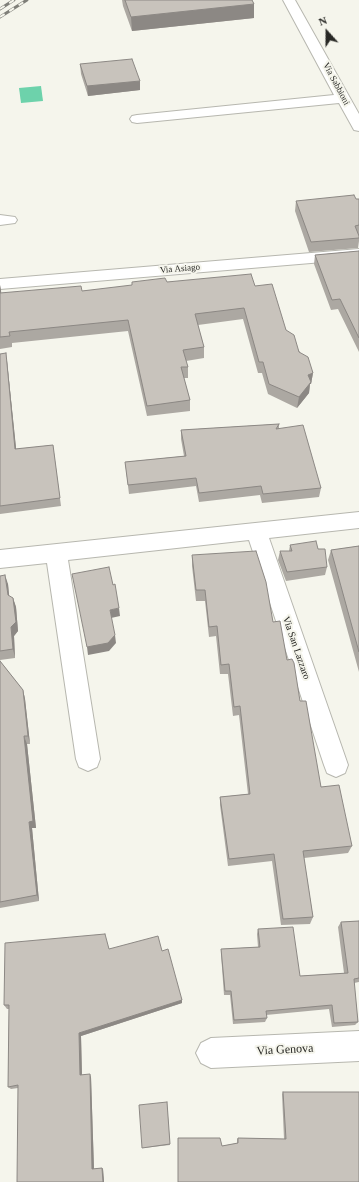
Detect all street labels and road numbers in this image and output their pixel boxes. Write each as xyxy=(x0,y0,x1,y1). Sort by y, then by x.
street label: Via Sabbioni xyxy=(320,61,352,107)
street label: Via Asiago xyxy=(160,262,200,276)
street label: Via San Lazzaro xyxy=(280,615,312,681)
street label: Via Genova xyxy=(256,1041,314,1059)

